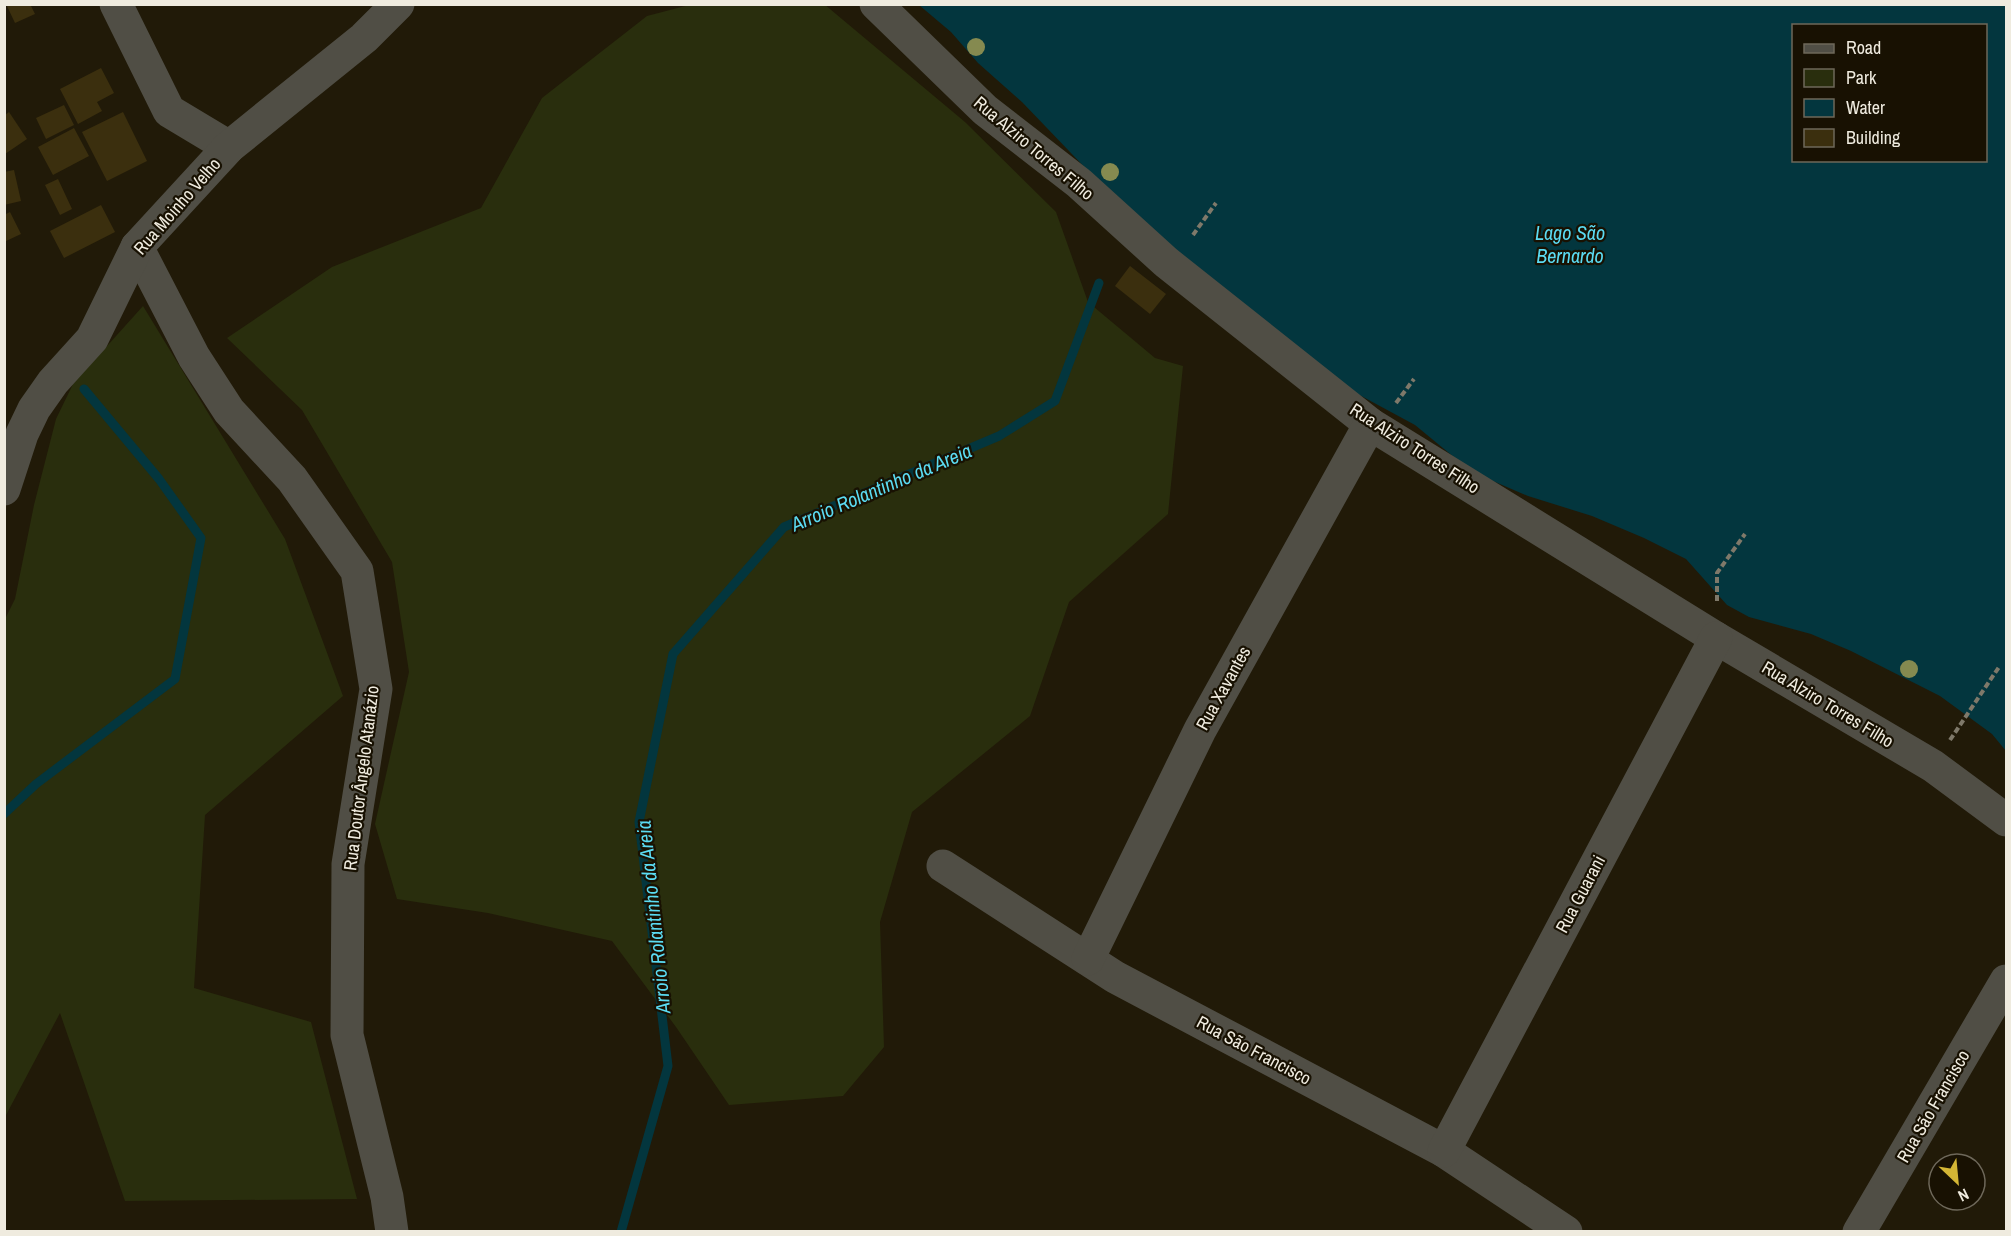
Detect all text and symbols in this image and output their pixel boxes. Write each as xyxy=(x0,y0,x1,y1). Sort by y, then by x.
legend xyxy=(1792,24,1987,162)
text: Road xyxy=(1846,35,1881,60)
text: Park xyxy=(1846,65,1877,90)
street label: Rua Alziro Torres Filho xyxy=(969,90,1099,206)
text: Water xyxy=(1846,95,1885,120)
text: Building xyxy=(1846,125,1901,150)
street label: Rua Moinho Velho xyxy=(128,152,226,260)
water label: Lago São Bernardo xyxy=(1535,219,1605,269)
street label: Rua Alziro Torres Filho xyxy=(1345,397,1485,499)
water label: Arroio Rolantinho da Areia xyxy=(786,437,976,538)
street label: Rua Xavantes xyxy=(1190,641,1256,735)
street label: Rua Alziro Torres Filho xyxy=(1757,655,1899,753)
street label: Rua Doutor Ângelo Atanázio xyxy=(337,684,385,872)
water label: Arroio Rolantinho da Areia xyxy=(629,819,677,1016)
street label: Rua Guarani xyxy=(1549,851,1611,937)
street label: Rua São Francisco xyxy=(1192,1009,1316,1091)
street label: Rua São Francisco xyxy=(1891,1045,1975,1167)
north arrow xyxy=(1927,1152,1987,1212)
text: N xyxy=(1954,1184,1973,1207)

